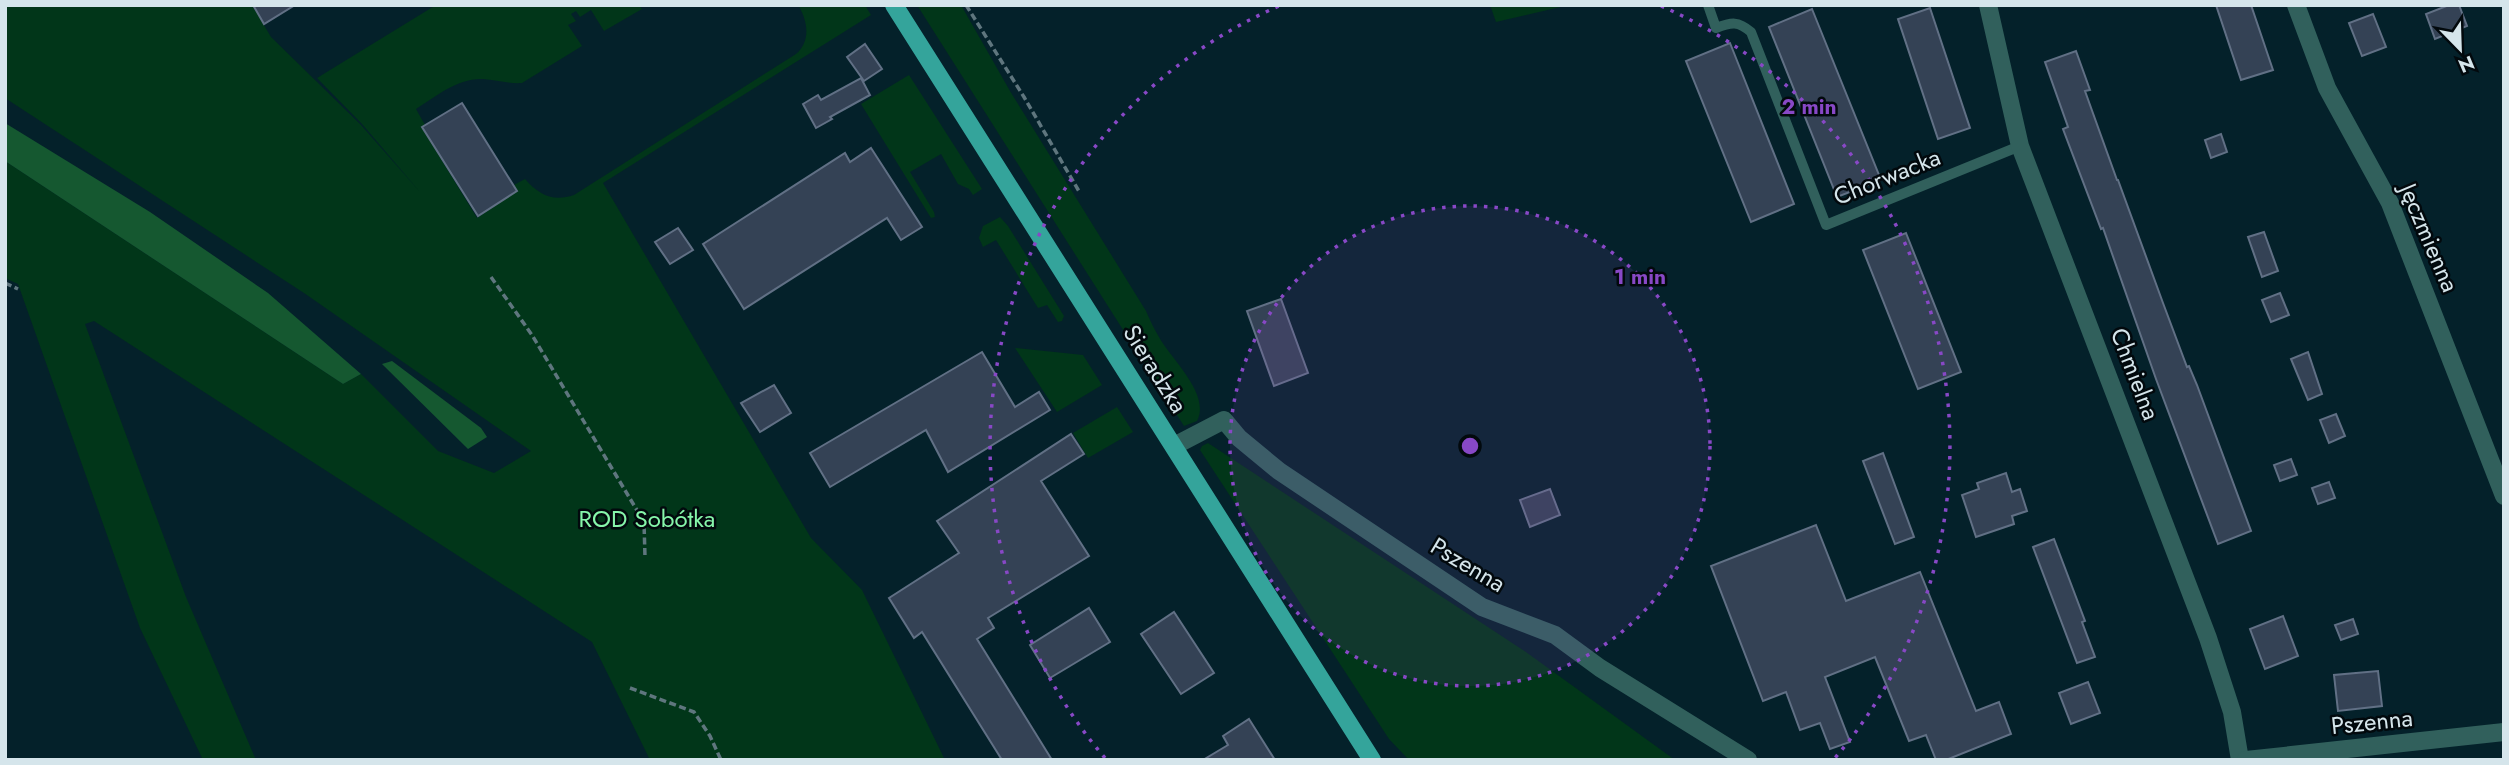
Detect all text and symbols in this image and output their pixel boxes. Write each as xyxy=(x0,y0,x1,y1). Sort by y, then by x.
north arrow xyxy=(2425,14,2495,84)
text: N xyxy=(2454,49,2479,80)
text: 2 min xyxy=(1781,92,1837,122)
street label: Chorwacka xyxy=(1828,139,1946,214)
street label: Jęczmienna xyxy=(2390,175,2468,297)
text: 1 min xyxy=(1614,262,1666,292)
street label: Sieradzka xyxy=(1115,318,1196,420)
street label: Chmielna xyxy=(2102,323,2169,425)
centre of rings xyxy=(1458,434,1482,458)
park label: ROD Sobótka xyxy=(579,501,715,536)
street label: Pszenna xyxy=(1424,528,1512,601)
street label: Pszenna xyxy=(2329,700,2414,743)

